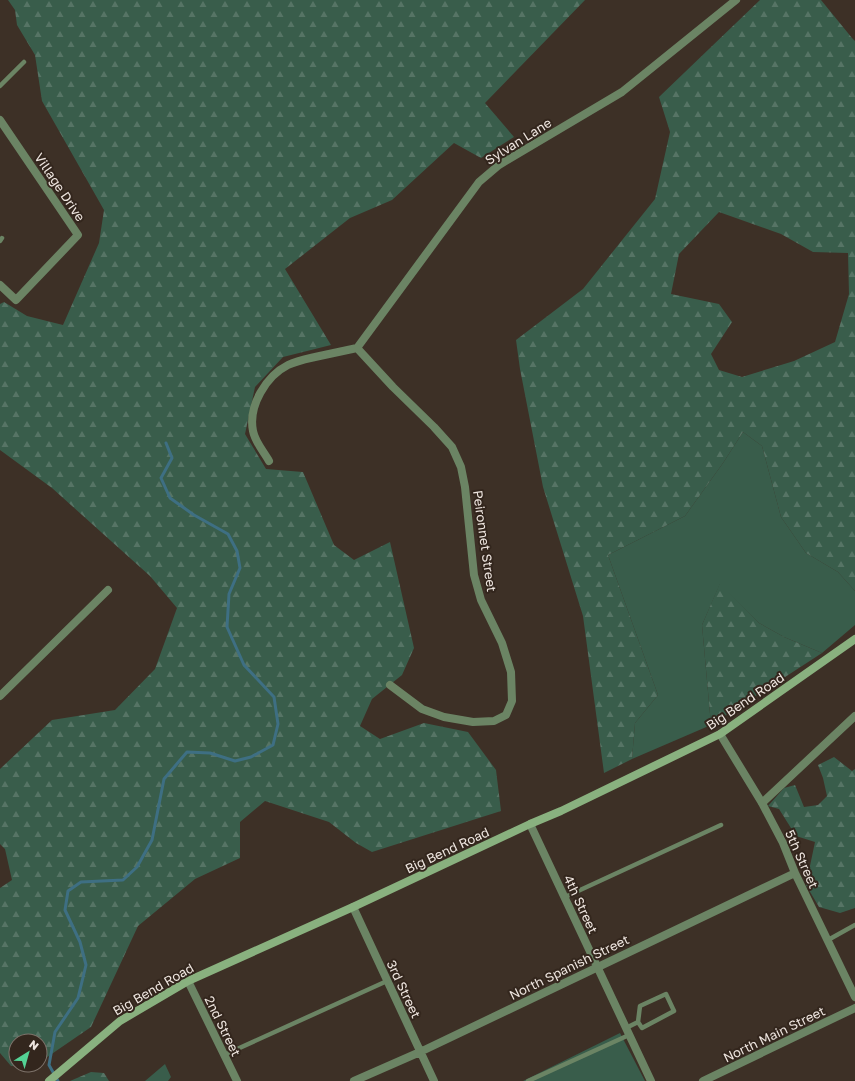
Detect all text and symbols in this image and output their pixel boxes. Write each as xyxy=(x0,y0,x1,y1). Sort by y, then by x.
street label: Sylvan Lane xyxy=(482,114,554,168)
street label: Village Drive xyxy=(31,150,89,224)
street label: Peironnet Street xyxy=(470,489,500,593)
street label: Big Bend Road xyxy=(703,669,787,733)
street label: Big Bend Road xyxy=(402,824,492,876)
street label: 5th Street xyxy=(782,827,822,891)
street label: 4th Street xyxy=(560,872,602,936)
street label: North Spanish Street xyxy=(507,931,631,1003)
street label: 3rd Street xyxy=(384,957,424,1021)
street label: Big Bend Road xyxy=(110,959,196,1019)
street label: 2nd Street xyxy=(202,993,244,1059)
street label: North Main Street xyxy=(721,1002,827,1066)
north arrow xyxy=(8,1033,48,1073)
text: N xyxy=(27,1037,42,1052)

